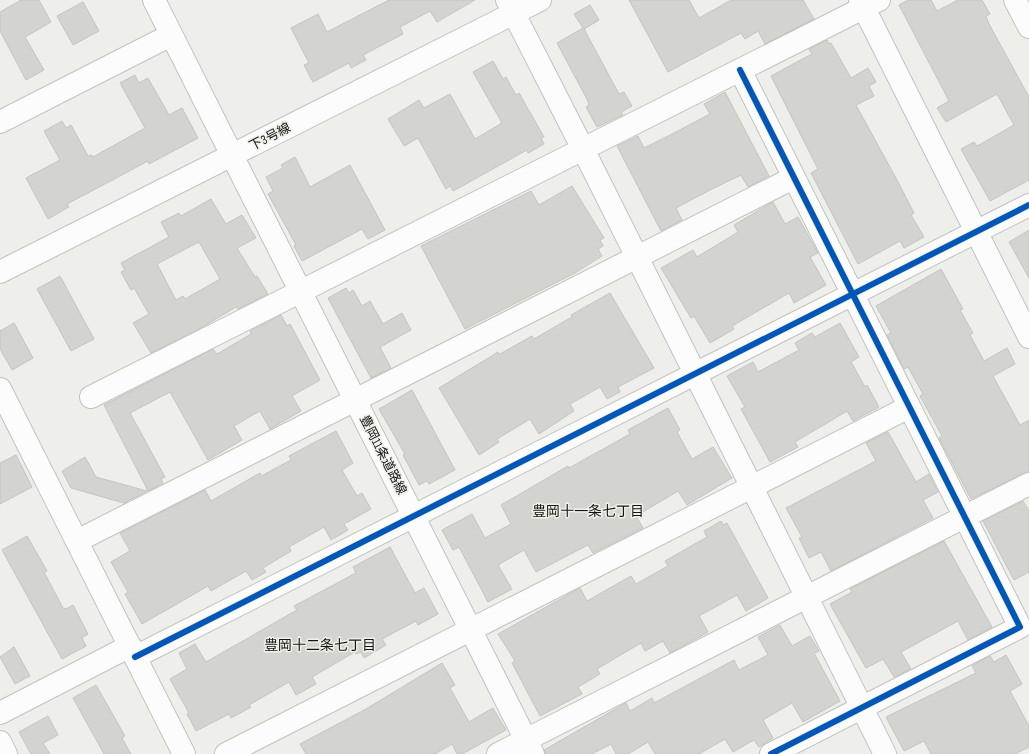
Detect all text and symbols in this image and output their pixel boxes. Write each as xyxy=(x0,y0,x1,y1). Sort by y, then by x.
street label: 下3号線 xyxy=(247,120,293,154)
street label: 豊岡11条道路線 xyxy=(356,413,410,497)
district label: 豊岡十一条七丁目 xyxy=(532,503,644,520)
district label: 豊岡十二条七丁目 xyxy=(264,637,376,654)

